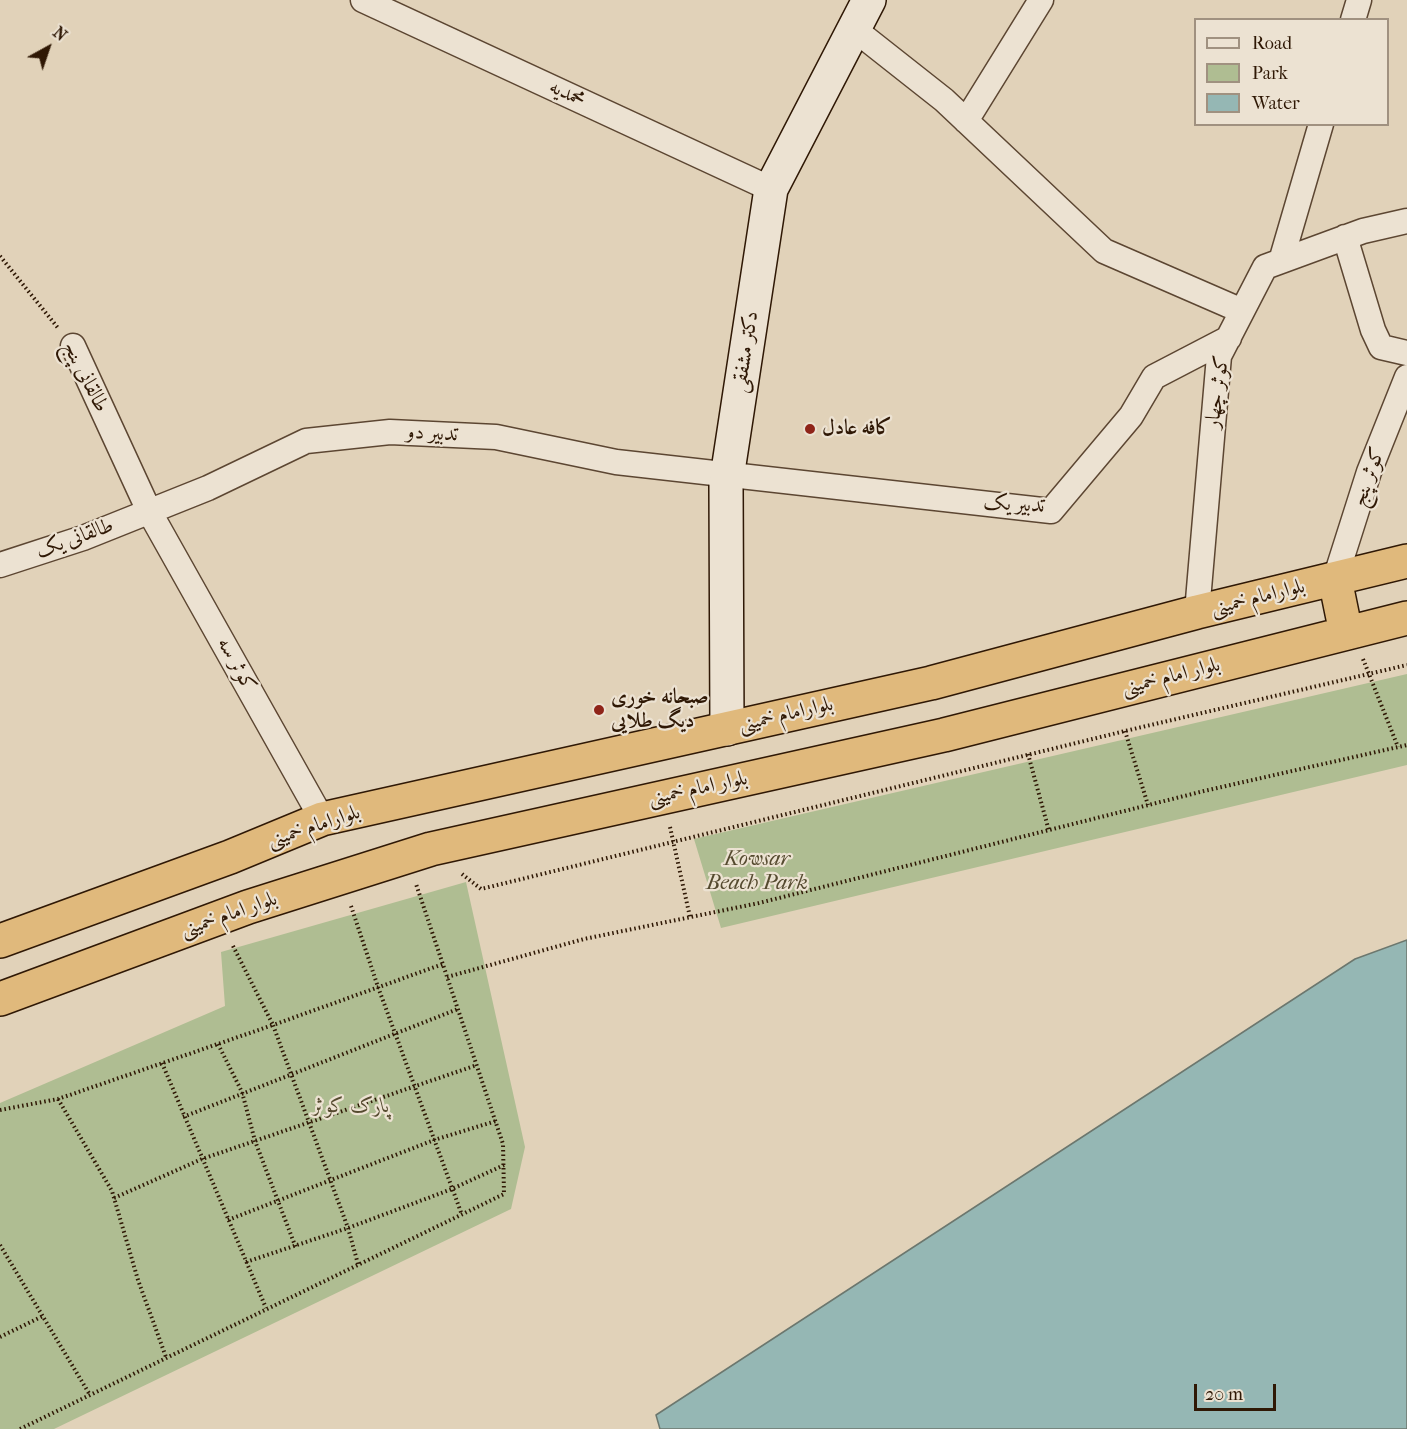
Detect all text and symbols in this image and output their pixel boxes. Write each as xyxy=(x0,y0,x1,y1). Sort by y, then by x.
north arrow xyxy=(18,18,78,78)
legend xyxy=(1194,18,1389,126)
text: N xyxy=(49,23,71,45)
text: Road xyxy=(1252,33,1292,54)
text: Park xyxy=(1252,63,1288,84)
street label: محمدیه xyxy=(545,75,589,113)
text: Water xyxy=(1252,93,1300,114)
street label: دکتر مشفقی xyxy=(727,309,765,395)
street label: طالقانی پنج xyxy=(56,337,114,417)
street label: کوثر چهار xyxy=(1200,354,1236,430)
place label: کافه عادل xyxy=(822,416,892,442)
street label: تدبیر دو xyxy=(406,420,458,448)
marker: کافه عادل xyxy=(803,422,817,436)
street label: کوثر پنج xyxy=(1347,444,1391,510)
street label: تدبیر یک xyxy=(983,491,1045,519)
street label: طالقانی یک xyxy=(33,513,117,565)
street label: بلوارامام خمینی xyxy=(1208,574,1308,622)
street label: کوثر سه xyxy=(211,633,261,697)
street label: بلوار امام خمینی xyxy=(1119,653,1223,701)
place label: صبحانه خوری دیگ طلایی xyxy=(611,685,709,735)
street label: بلوارامام خمینی xyxy=(736,692,836,738)
marker: صبحانه خوری دیگ طلایی xyxy=(592,703,606,717)
street label: بلوار امام خمینی xyxy=(646,766,750,812)
street label: بلوارامام خمینی xyxy=(264,800,364,854)
park label: Kowsar Beach Park xyxy=(706,847,808,897)
street label: بلوار امام خمینی xyxy=(177,887,281,943)
park label: پارک کوثر xyxy=(312,1094,390,1120)
scale bar xyxy=(1197,1372,1280,1410)
text: 20 m xyxy=(1205,1384,1243,1405)

